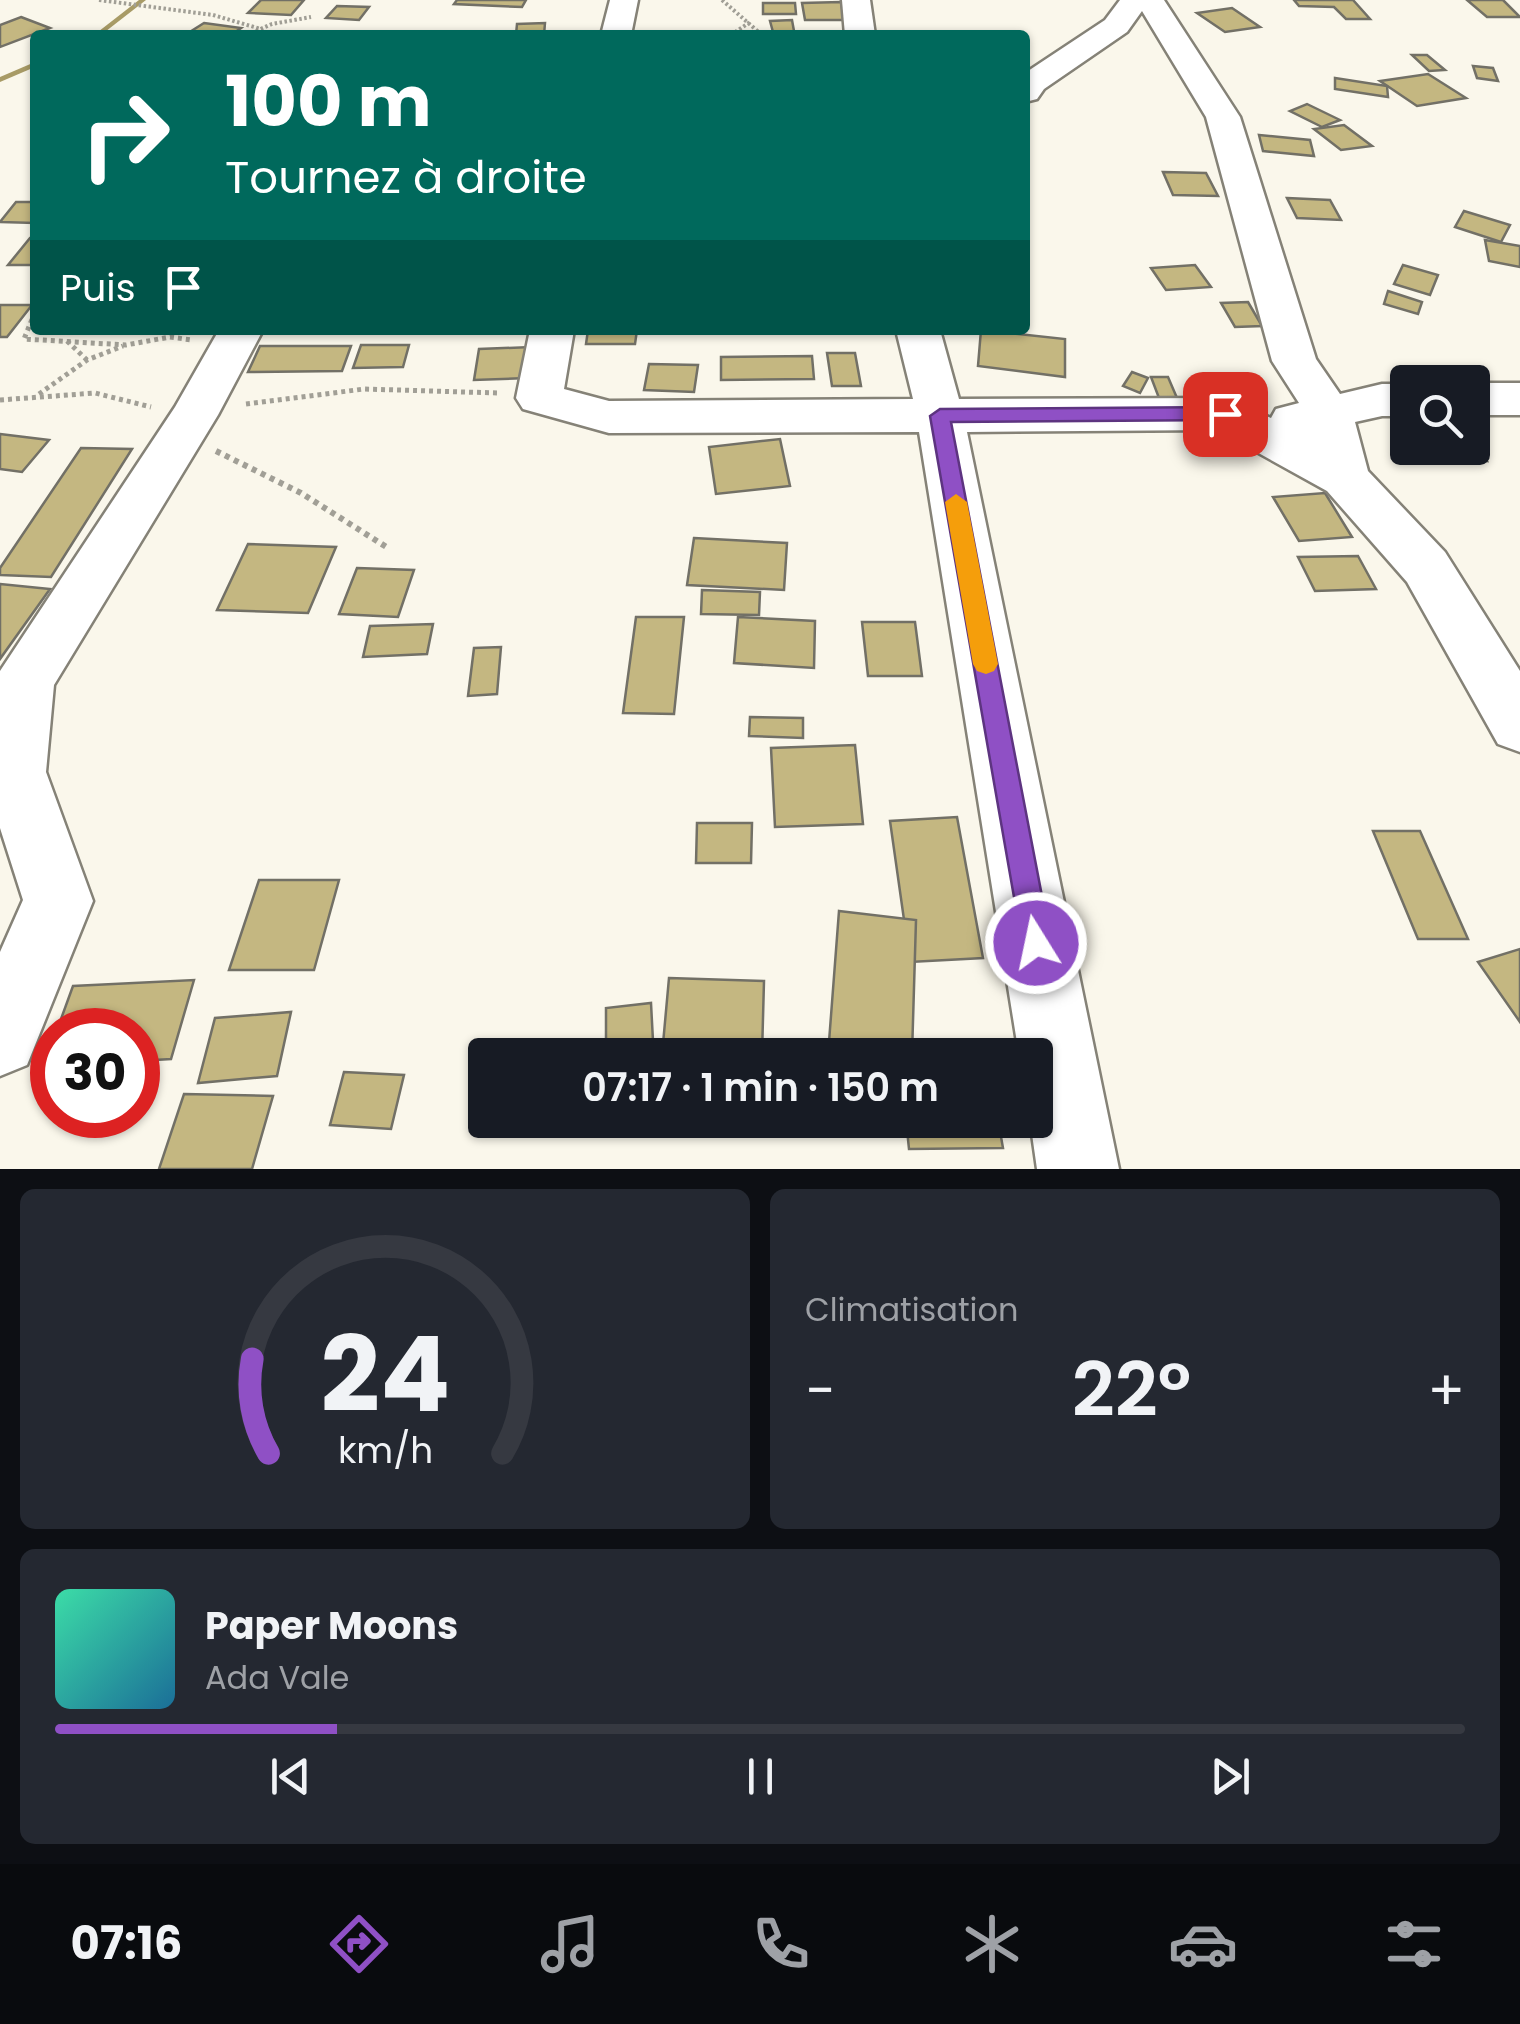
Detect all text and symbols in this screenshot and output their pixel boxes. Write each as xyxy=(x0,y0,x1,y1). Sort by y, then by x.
text: 100 m xyxy=(225,52,432,151)
icon: right xyxy=(60,70,190,200)
text: Tournez à droite xyxy=(225,146,587,209)
icon: arrive xyxy=(156,260,211,315)
text: Puis xyxy=(60,261,136,314)
map controls xyxy=(1390,365,1490,465)
button: search xyxy=(1390,365,1490,465)
pin xyxy=(1183,372,1268,457)
icon: arrive xyxy=(1198,387,1253,442)
position arrow xyxy=(984,891,1088,995)
speed limit sign: 30 xyxy=(30,1008,160,1138)
text: 07:17 · 1 min · 150 m xyxy=(582,1061,939,1114)
text: Climatisation xyxy=(805,1287,1018,1332)
text: 24 xyxy=(320,1302,450,1447)
text: 22° xyxy=(1072,1337,1191,1442)
text: − xyxy=(805,1352,835,1429)
text: + xyxy=(1427,1352,1465,1429)
text: km/h xyxy=(337,1425,433,1476)
text: Paper Moons xyxy=(205,1599,458,1652)
text: Ada Vale xyxy=(205,1655,349,1700)
icon: previous xyxy=(263,1749,318,1804)
icon: pause xyxy=(733,1749,788,1804)
icon: next xyxy=(1203,1749,1258,1804)
icon: directions xyxy=(324,1909,394,1979)
icon: music xyxy=(535,1909,605,1979)
icon: phone xyxy=(746,1909,816,1979)
icon: climate xyxy=(957,1909,1027,1979)
icon: car xyxy=(1168,1909,1238,1979)
icon: filters xyxy=(1379,1909,1449,1979)
text: 07:16 xyxy=(71,1912,182,1975)

